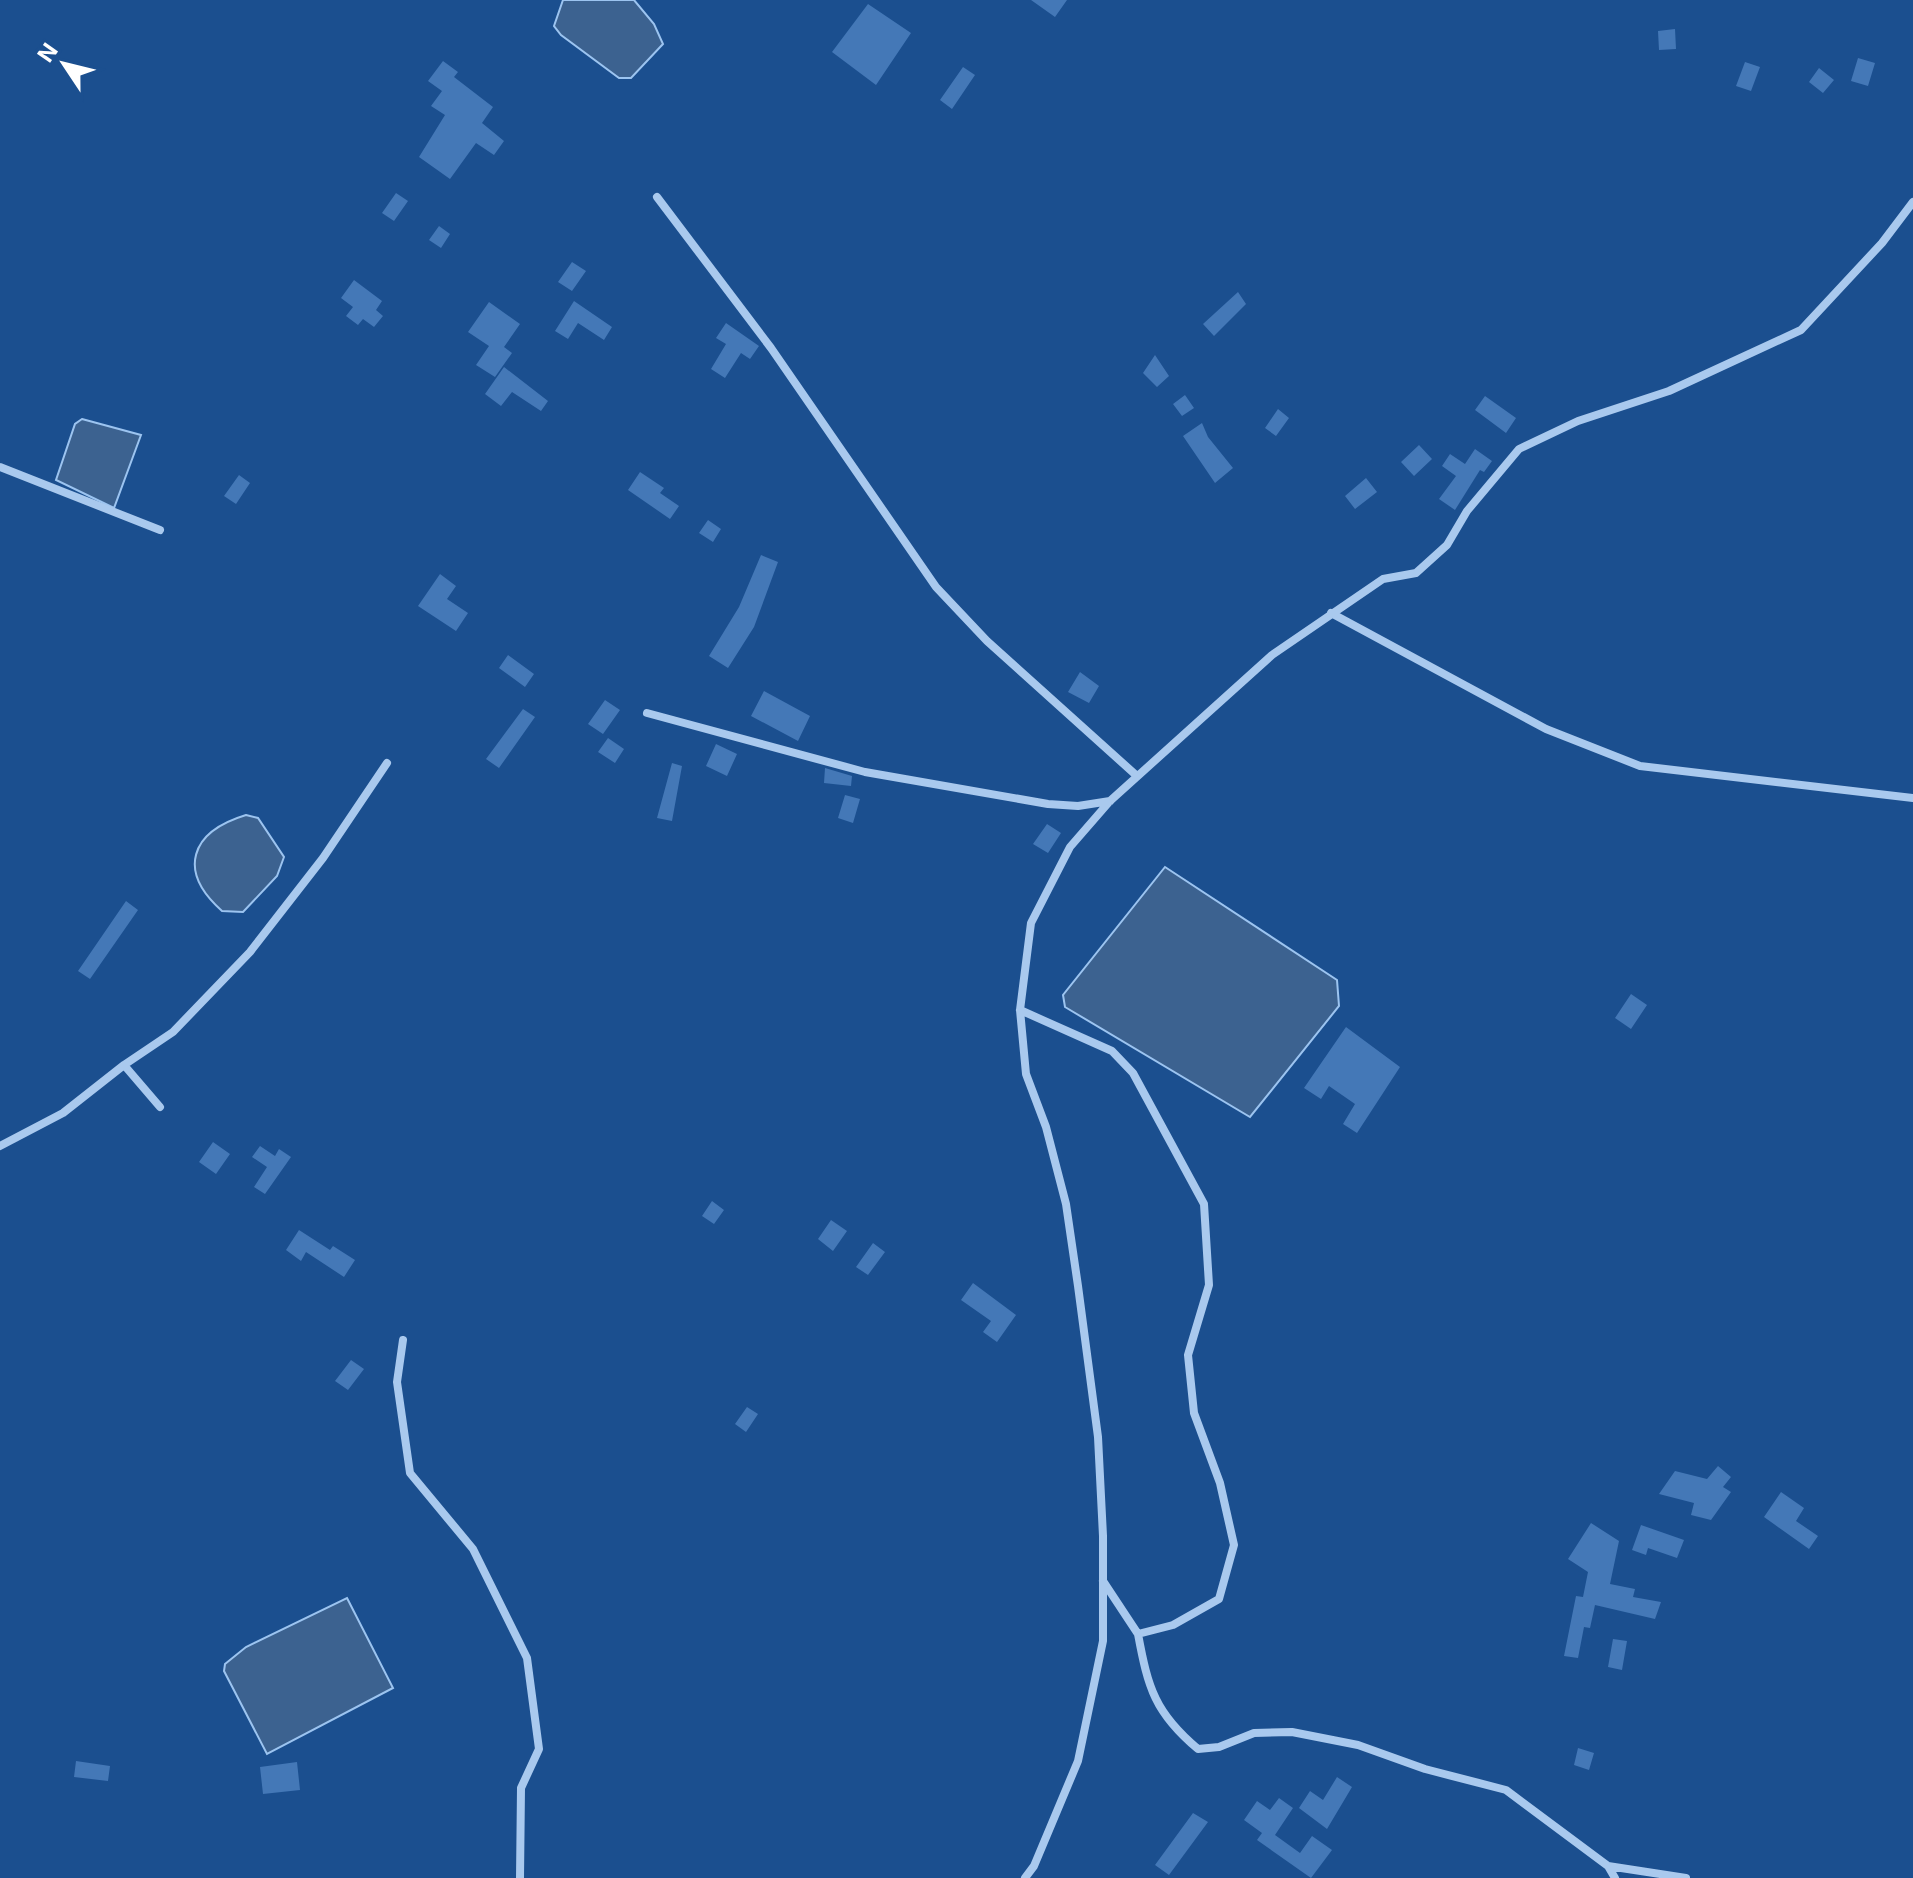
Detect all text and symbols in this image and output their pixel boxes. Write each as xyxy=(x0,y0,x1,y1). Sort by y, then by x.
north arrow xyxy=(24,24,104,104)
text: N xyxy=(32,38,63,67)

